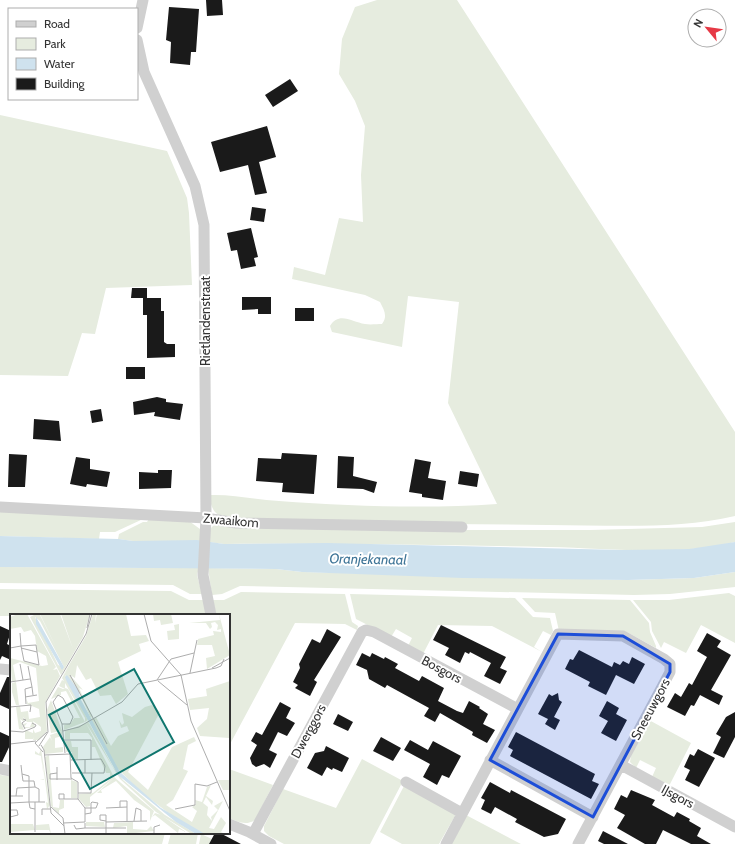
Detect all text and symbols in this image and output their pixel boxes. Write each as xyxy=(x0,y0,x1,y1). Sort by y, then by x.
legend xyxy=(8,8,138,100)
north arrow xyxy=(687,8,727,48)
text: Road xyxy=(44,16,70,31)
text: N xyxy=(690,16,706,30)
text: Park xyxy=(44,36,66,51)
text: Water xyxy=(44,56,75,71)
text: Building xyxy=(44,76,86,91)
street label: Rietlandenstraat xyxy=(197,275,213,366)
street label: Zwaaikom xyxy=(203,510,259,530)
water label: Oranjekanaal xyxy=(329,549,408,569)
inset map xyxy=(10,614,230,834)
street label: Bosgors xyxy=(419,652,465,687)
street label: Sneeuwgors xyxy=(627,675,673,743)
street label: Dwerggors xyxy=(287,701,329,761)
street label: IJsgors xyxy=(659,781,698,812)

